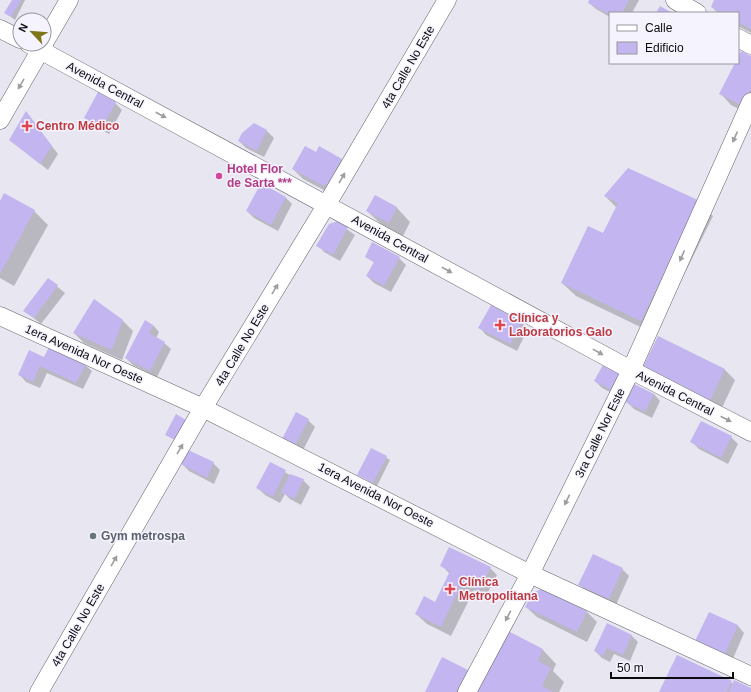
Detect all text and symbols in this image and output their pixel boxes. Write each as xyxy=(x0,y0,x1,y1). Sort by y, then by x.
north arrow xyxy=(12,12,52,52)
legend xyxy=(609,12,739,64)
text: N xyxy=(16,21,30,34)
text: Calle xyxy=(645,21,673,35)
street label: 4ta Calle No Este xyxy=(379,23,438,111)
text: Edificio xyxy=(645,41,684,55)
street label: Avenida Central xyxy=(64,59,146,111)
one-way arrow xyxy=(17,78,24,89)
one-way arrow xyxy=(155,111,167,118)
place label: Centro Médico xyxy=(36,119,119,133)
marker: Centro Médico xyxy=(21,120,33,132)
one-way arrow xyxy=(732,132,738,143)
place label: Hotel Flor de Sarta *** xyxy=(227,162,292,190)
marker: Hotel Flor de Sarta *** xyxy=(214,171,224,181)
one-way arrow xyxy=(339,172,346,184)
street label: Avenida Central xyxy=(349,212,431,266)
one-way arrow xyxy=(679,251,685,262)
one-way arrow xyxy=(442,266,453,273)
one-way arrow xyxy=(272,283,279,295)
street label: 4ta Calle No Este xyxy=(212,301,272,389)
place label: Clínica y Laboratorios Galo xyxy=(509,311,612,339)
marker: Clínica y Laboratorios Galo xyxy=(494,319,506,331)
street label: 1era Avenida Nor Oeste xyxy=(23,322,146,387)
one-way arrow xyxy=(593,349,604,355)
street label: Avenida Central xyxy=(634,367,716,419)
street label: 3ra Calle Nor Este xyxy=(572,386,628,480)
one-way arrow xyxy=(720,416,732,422)
one-way arrow xyxy=(176,443,183,455)
street label: 1era Avenida Nor Oeste xyxy=(316,460,436,530)
one-way arrow xyxy=(564,495,570,506)
place label: Gym metrospa xyxy=(101,529,185,543)
marker: Gym metrospa xyxy=(88,531,98,541)
one-way arrow xyxy=(111,555,118,567)
place label: Clínica Metropolitana xyxy=(459,575,538,603)
street label: 4ta Calle No Este xyxy=(49,581,108,669)
marker: Clínica Metropolitana xyxy=(444,583,456,595)
one-way arrow xyxy=(505,610,511,622)
scale bar xyxy=(611,654,733,680)
text: 50 m xyxy=(617,661,644,675)

